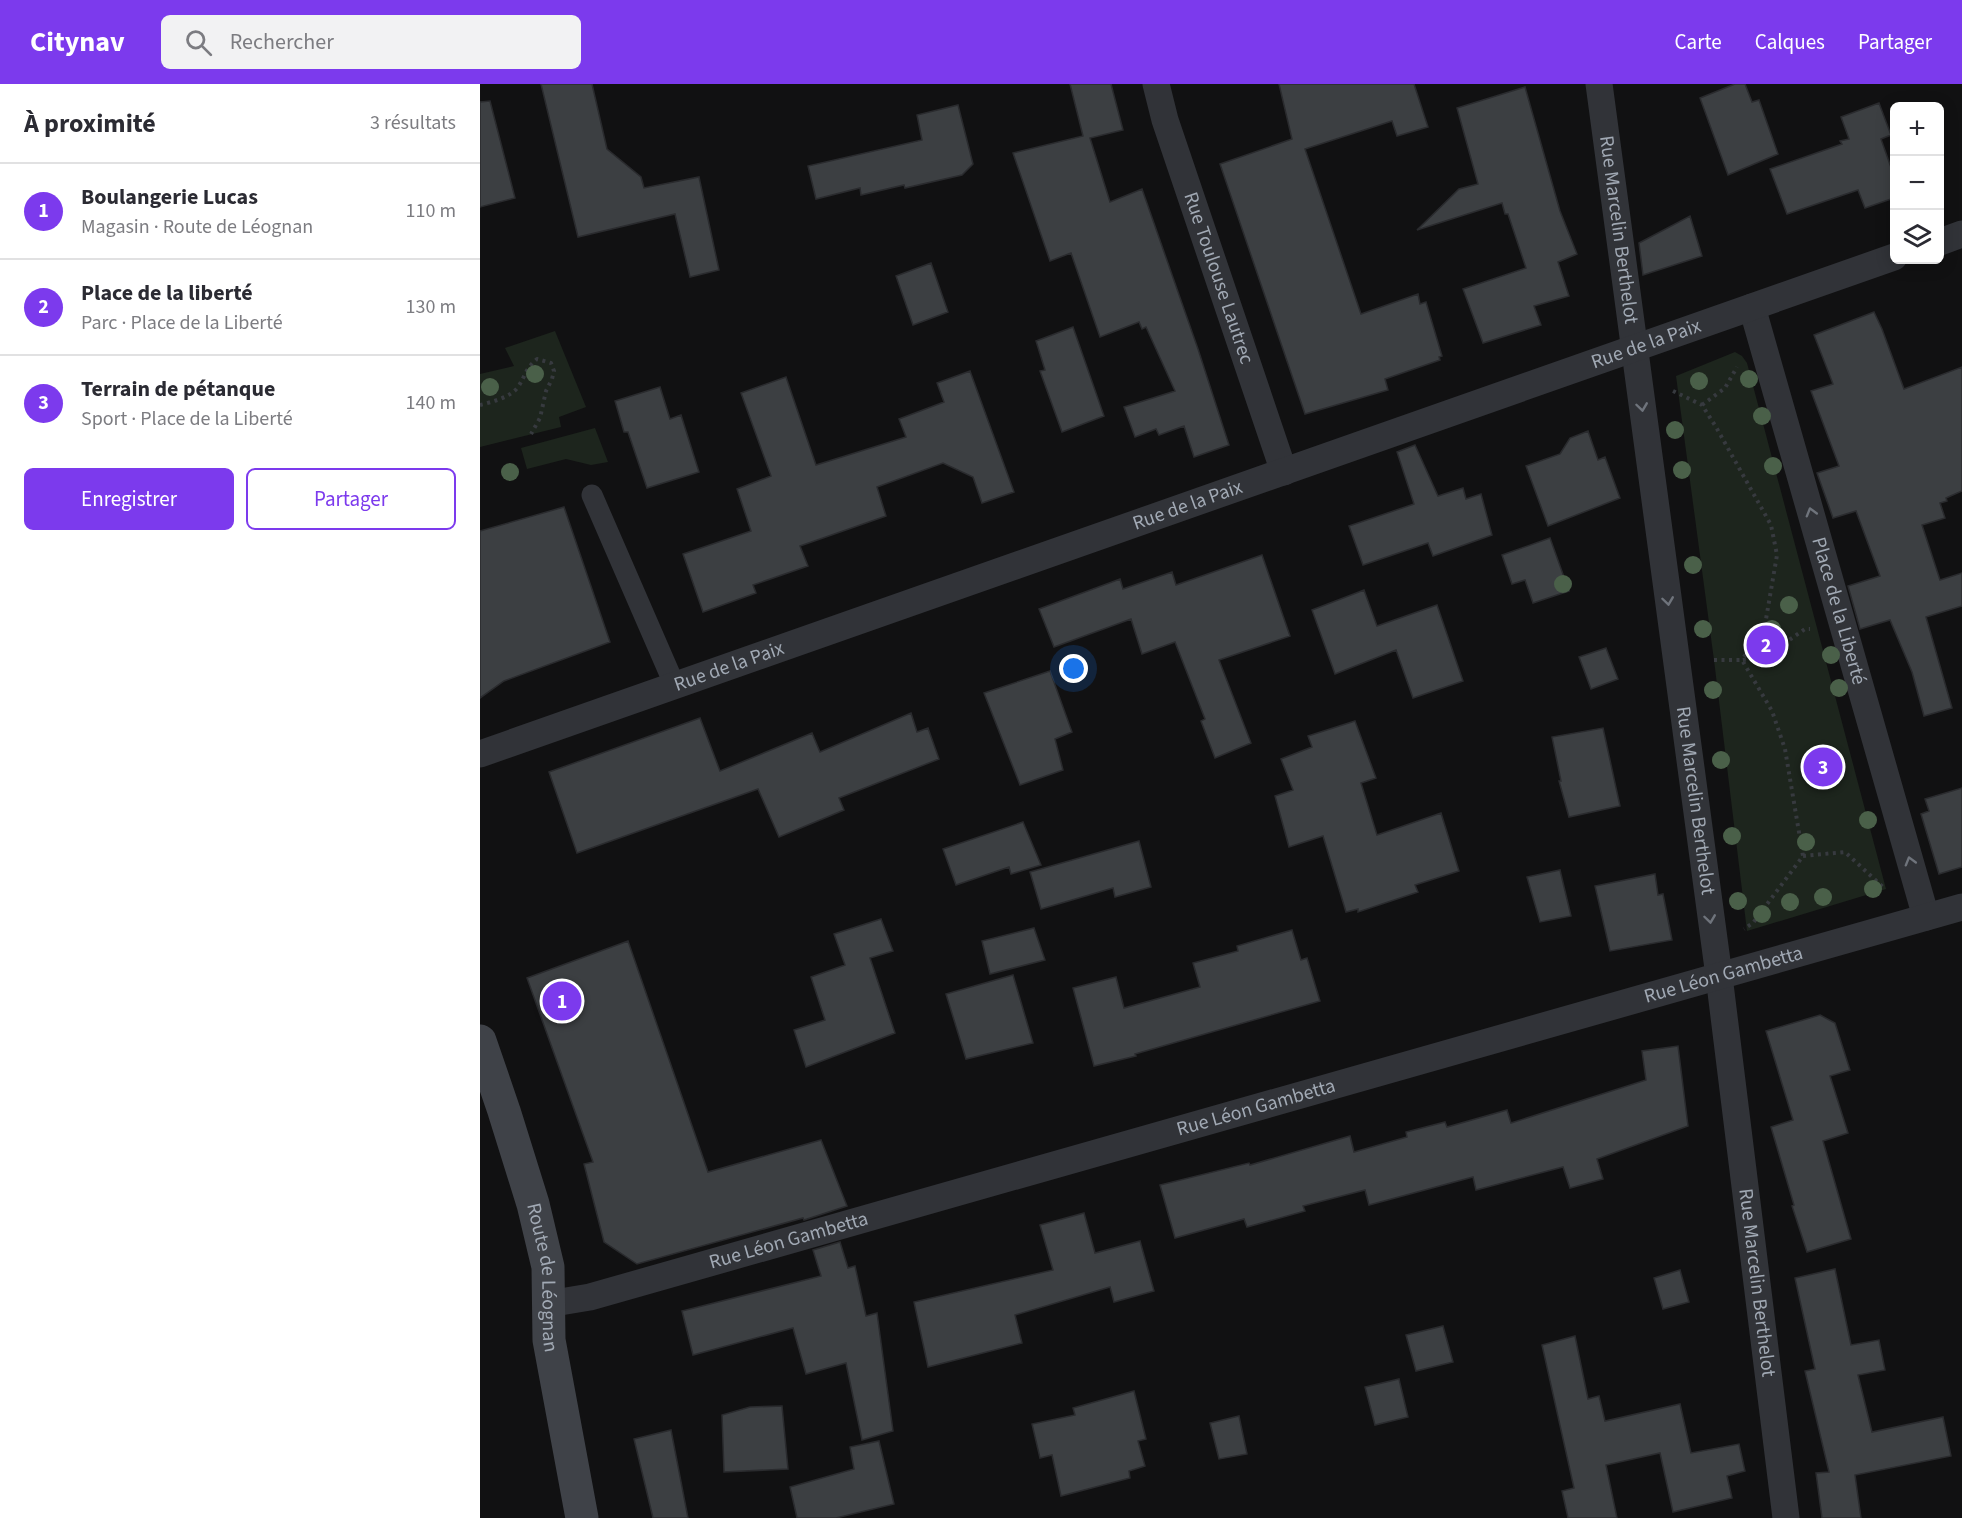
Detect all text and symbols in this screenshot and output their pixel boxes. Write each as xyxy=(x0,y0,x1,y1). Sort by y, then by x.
search box xyxy=(161,15,581,69)
text: Citynav xyxy=(30,22,125,62)
icon: search xyxy=(182,26,215,59)
text: Rechercher xyxy=(230,26,334,58)
text: Carte xyxy=(1675,27,1722,57)
text: Calques xyxy=(1755,27,1825,57)
text: Partager xyxy=(1858,27,1932,57)
map controls xyxy=(1890,102,1944,264)
button: + xyxy=(1890,102,1944,156)
text: À proximité xyxy=(24,105,156,142)
text: 3 résultats xyxy=(370,109,456,137)
street label: Rue Marcelin Berthelot xyxy=(1592,134,1645,326)
button: − xyxy=(1890,156,1944,210)
text: Boulangerie Lucas xyxy=(81,181,258,213)
street label: Rue Toulouse Lautrec xyxy=(1176,188,1261,368)
text: 1 xyxy=(38,197,49,225)
text: 110 m xyxy=(406,197,456,225)
button: layers xyxy=(1890,210,1944,264)
text: Magasin · Route de Léognan xyxy=(81,213,313,241)
text: Place de la liberté xyxy=(81,277,253,309)
text: 2 xyxy=(38,293,49,321)
text: 130 m xyxy=(406,293,456,321)
text: Parc · Place de la Liberté xyxy=(81,309,283,337)
street label: Rue de la Paix xyxy=(1587,312,1705,376)
text: Terrain de pétanque xyxy=(81,373,275,405)
text: 3 xyxy=(38,389,49,417)
text: 140 m xyxy=(406,389,456,417)
one-way arrow xyxy=(1636,403,1648,412)
text: Sport · Place de la Liberté xyxy=(81,405,293,433)
button: Enregistrer xyxy=(24,468,234,530)
button: Partager xyxy=(246,468,456,530)
street label: Rue de la Paix xyxy=(1129,473,1246,538)
one-way arrow xyxy=(1806,507,1818,518)
street label: Place de la Liberté xyxy=(1804,534,1873,688)
one-way arrow xyxy=(1661,596,1674,605)
pin: 2 xyxy=(1746,622,1786,668)
street label: Rue de la Paix xyxy=(670,634,788,699)
your location xyxy=(1059,654,1088,683)
street label: Rue Marcelin Berthelot xyxy=(1669,705,1722,897)
pin: 3 xyxy=(1804,744,1842,790)
one-way arrow xyxy=(1905,856,1917,867)
one-way arrow xyxy=(1704,914,1716,924)
street label: Rue Léon Gambetta xyxy=(1641,939,1806,1011)
pin: 1 xyxy=(542,978,581,1024)
street label: Rue Léon Gambetta xyxy=(1173,1072,1339,1144)
street label: Rue Marcelin Berthelot xyxy=(1731,1187,1782,1379)
street label: Route de Léognan xyxy=(519,1200,565,1355)
street label: Rue Léon Gambetta xyxy=(706,1205,871,1276)

